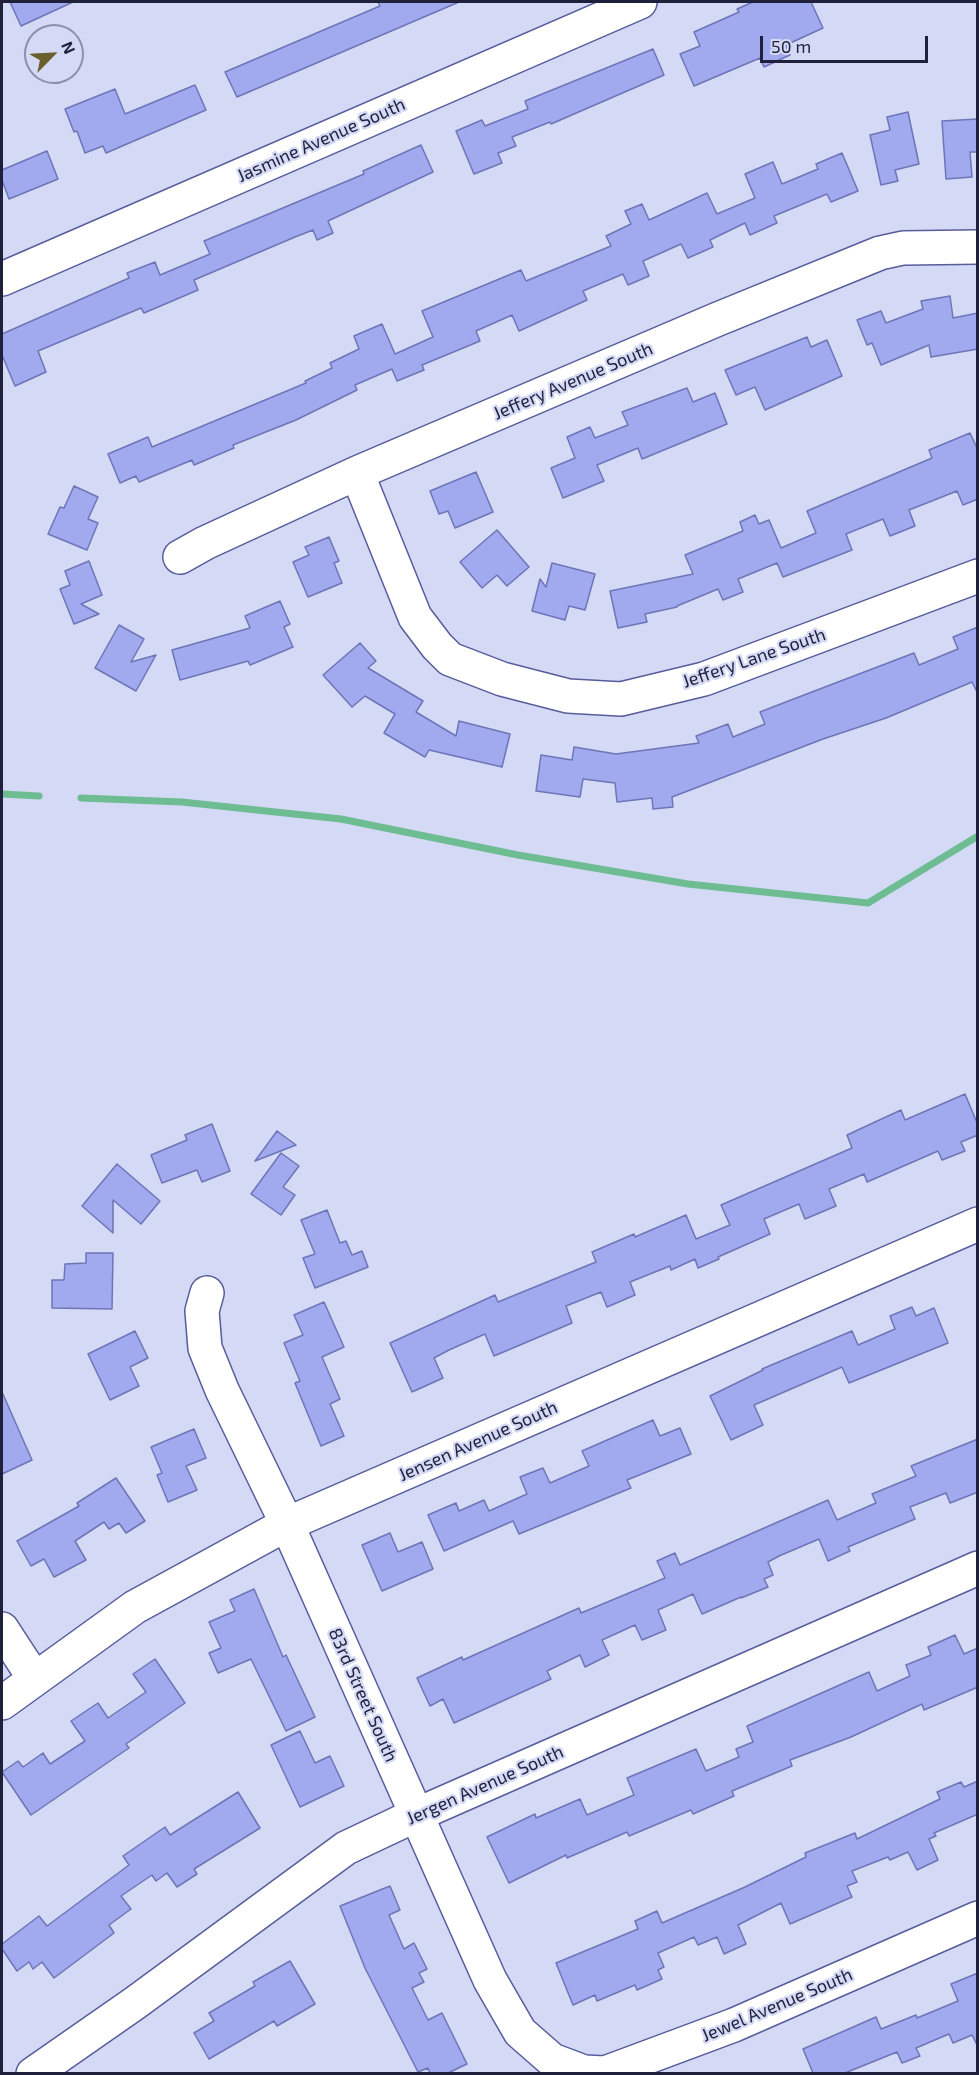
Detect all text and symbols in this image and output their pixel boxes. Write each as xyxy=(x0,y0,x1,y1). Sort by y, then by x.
north arrow xyxy=(24,24,84,84)
scale bar xyxy=(763,24,931,62)
text: 50 m xyxy=(771,35,811,57)
text: N xyxy=(58,38,80,56)
street label: Jasmine Avenue South xyxy=(234,93,408,187)
street label: Jeffery Avenue South xyxy=(490,338,656,424)
street label: Jeffery Lane South xyxy=(680,623,828,693)
street label: Jensen Avenue South xyxy=(395,1396,561,1486)
street label: 83rd Street South xyxy=(324,1625,402,1765)
street label: Jergen Avenue South xyxy=(403,1741,567,1829)
street label: Jewel Avenue South xyxy=(698,1963,856,2047)

